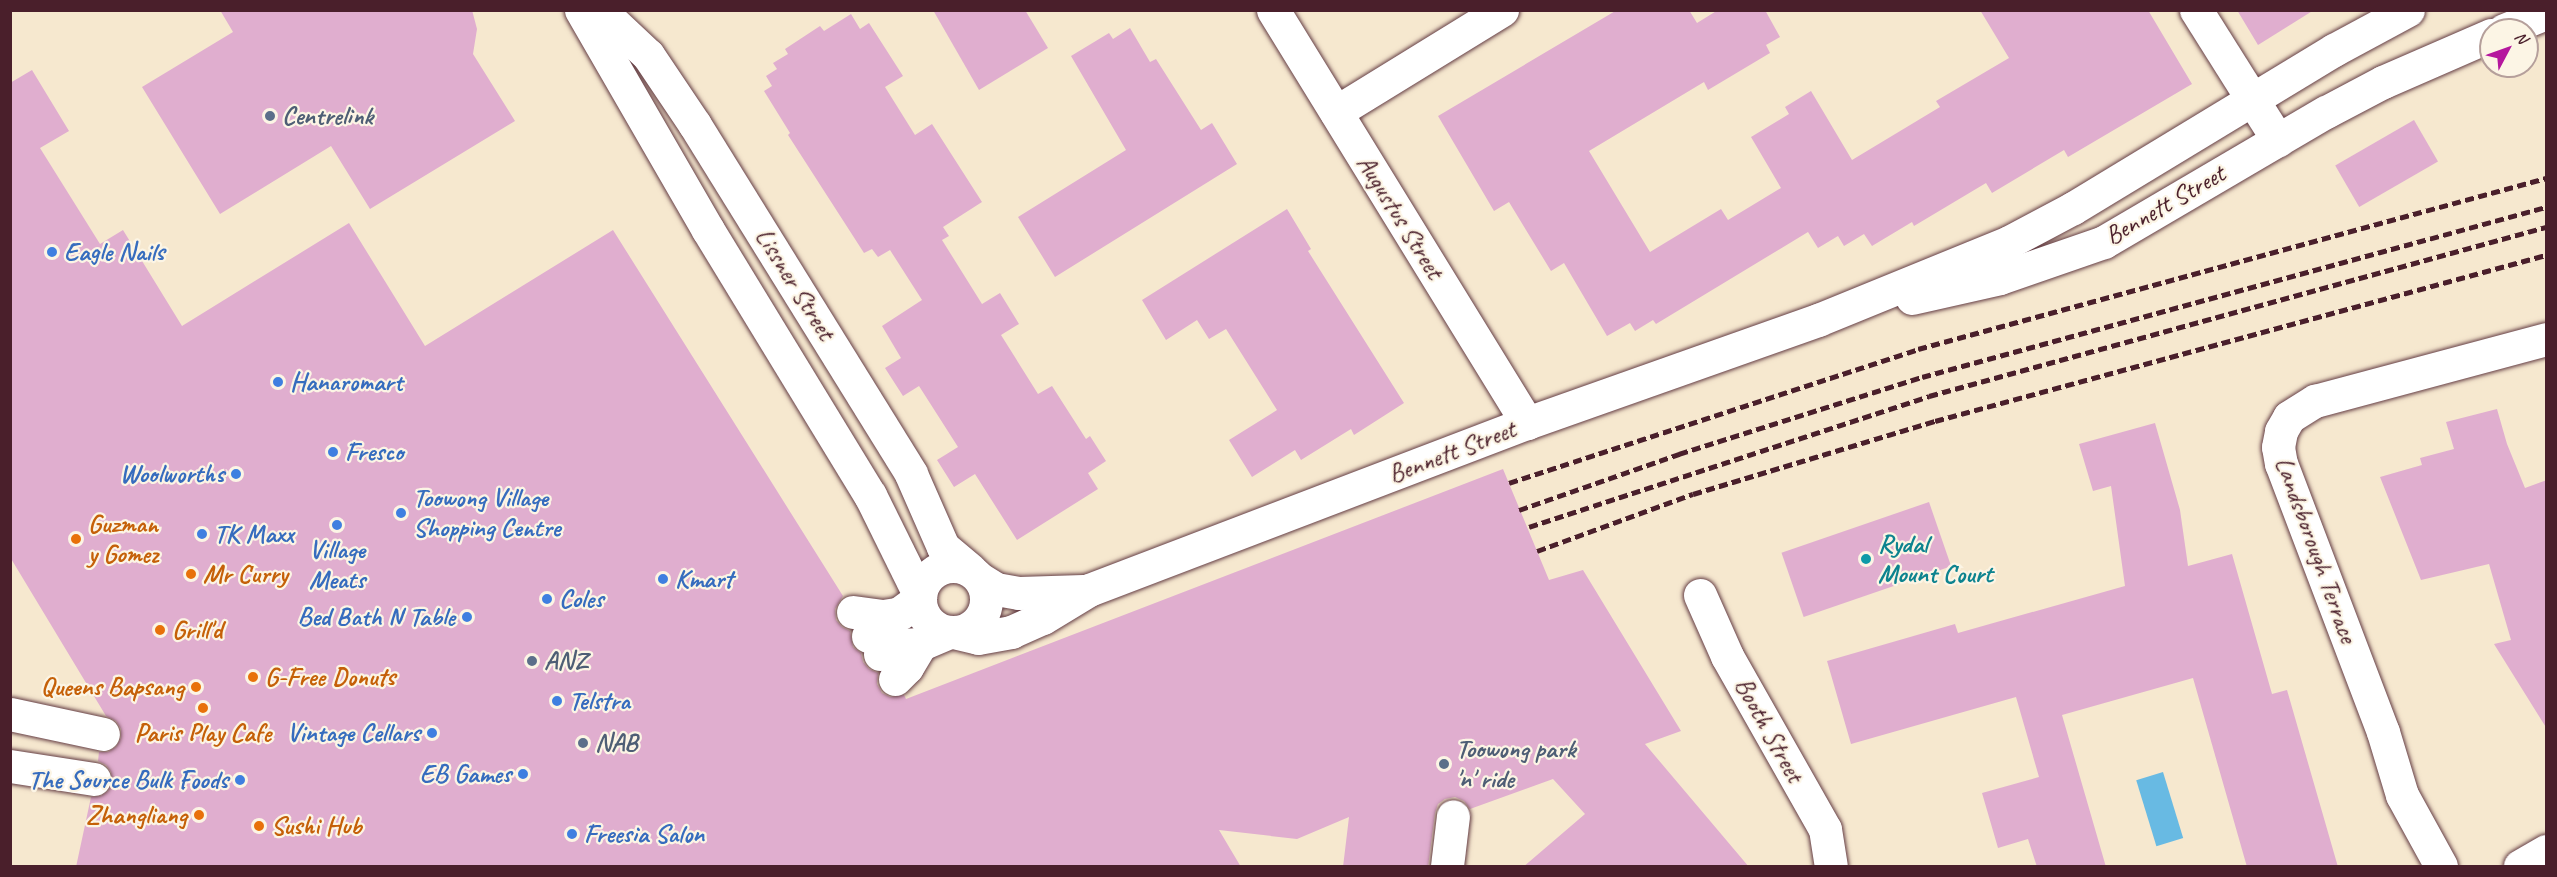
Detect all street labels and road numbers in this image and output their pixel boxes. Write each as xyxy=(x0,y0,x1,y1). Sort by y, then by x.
street label: Augustus Street xyxy=(1350,149,1450,285)
street label: Bennett Street xyxy=(2099,158,2231,252)
street label: Lissner Street xyxy=(748,222,842,346)
street label: Bennett Street xyxy=(1384,413,1520,491)
street label: Landsborough Terrace xyxy=(2268,453,2364,647)
street label: Booth Street xyxy=(1727,672,1811,788)

